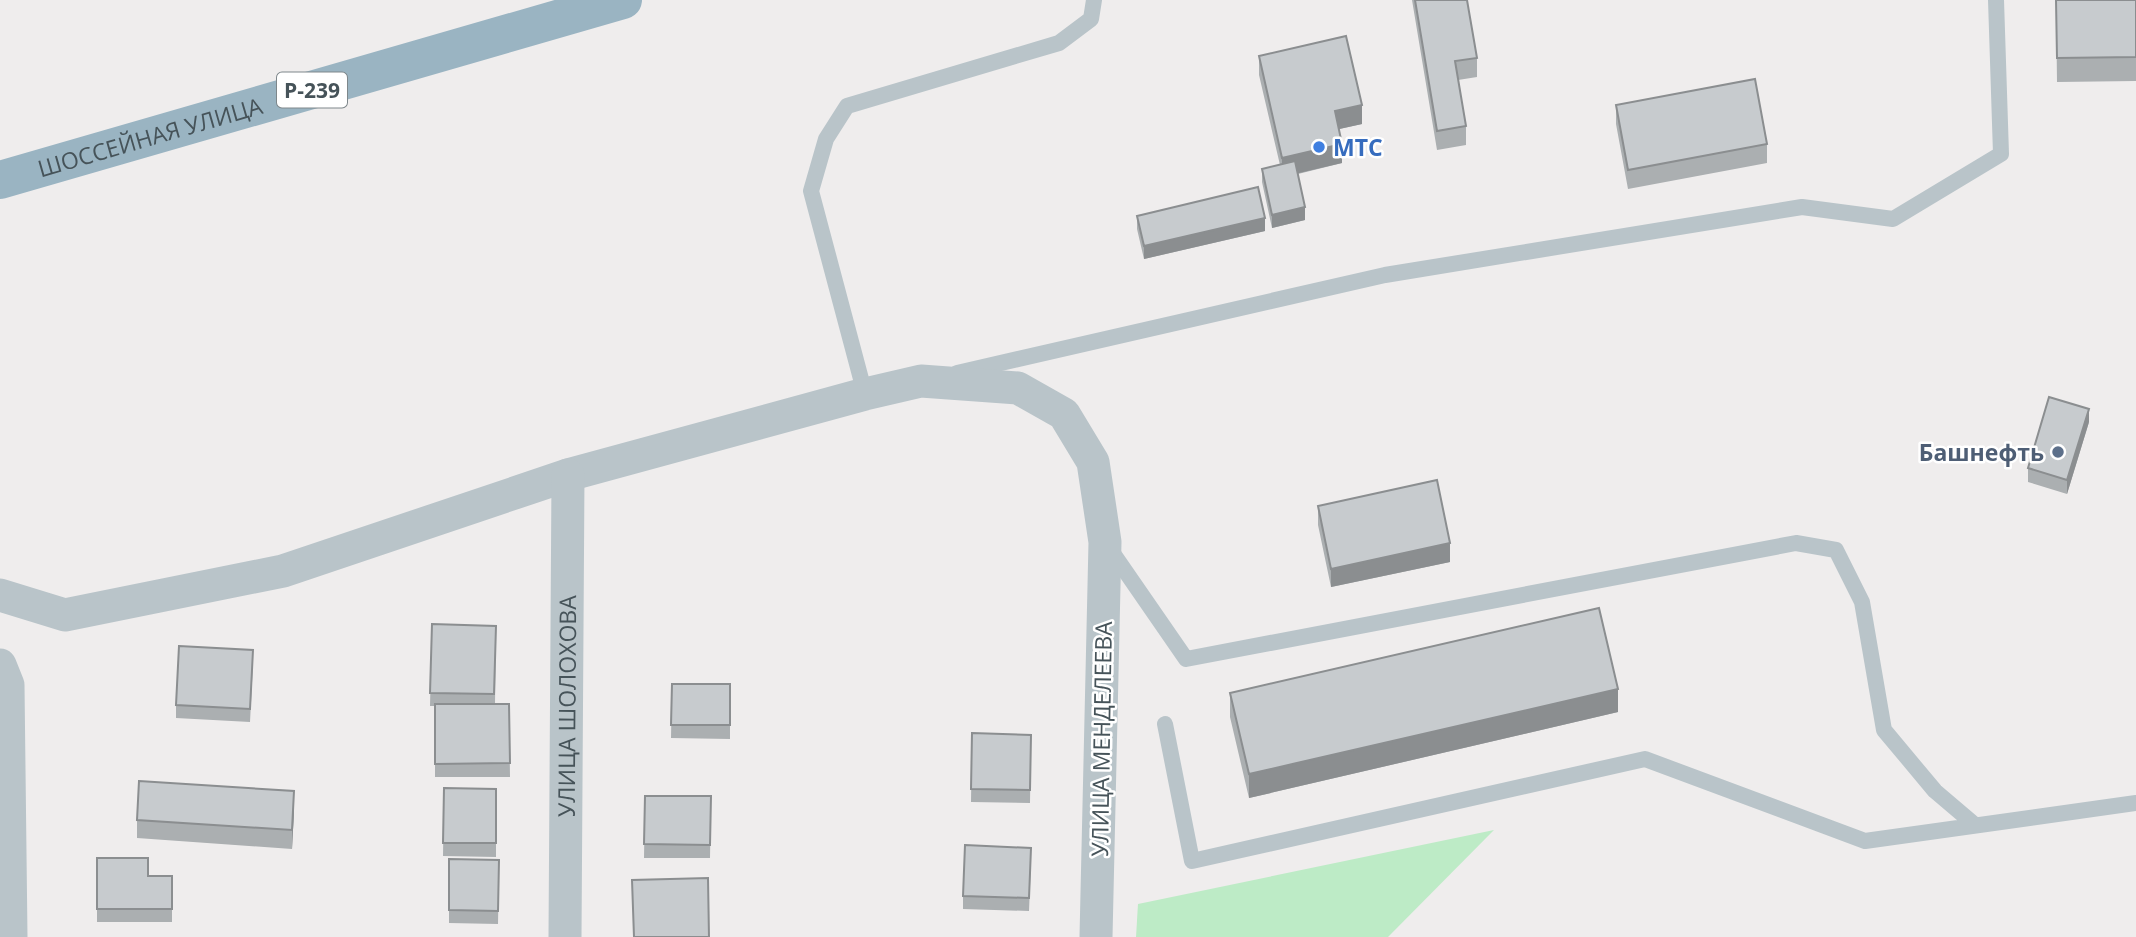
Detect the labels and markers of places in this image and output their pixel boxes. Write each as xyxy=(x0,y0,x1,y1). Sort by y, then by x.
place label: МТС xyxy=(1333,131,1383,163)
marker: МТС xyxy=(1311,139,1327,155)
place label: Башнефть xyxy=(1919,436,2044,468)
marker: Башнефть xyxy=(2050,444,2066,460)

